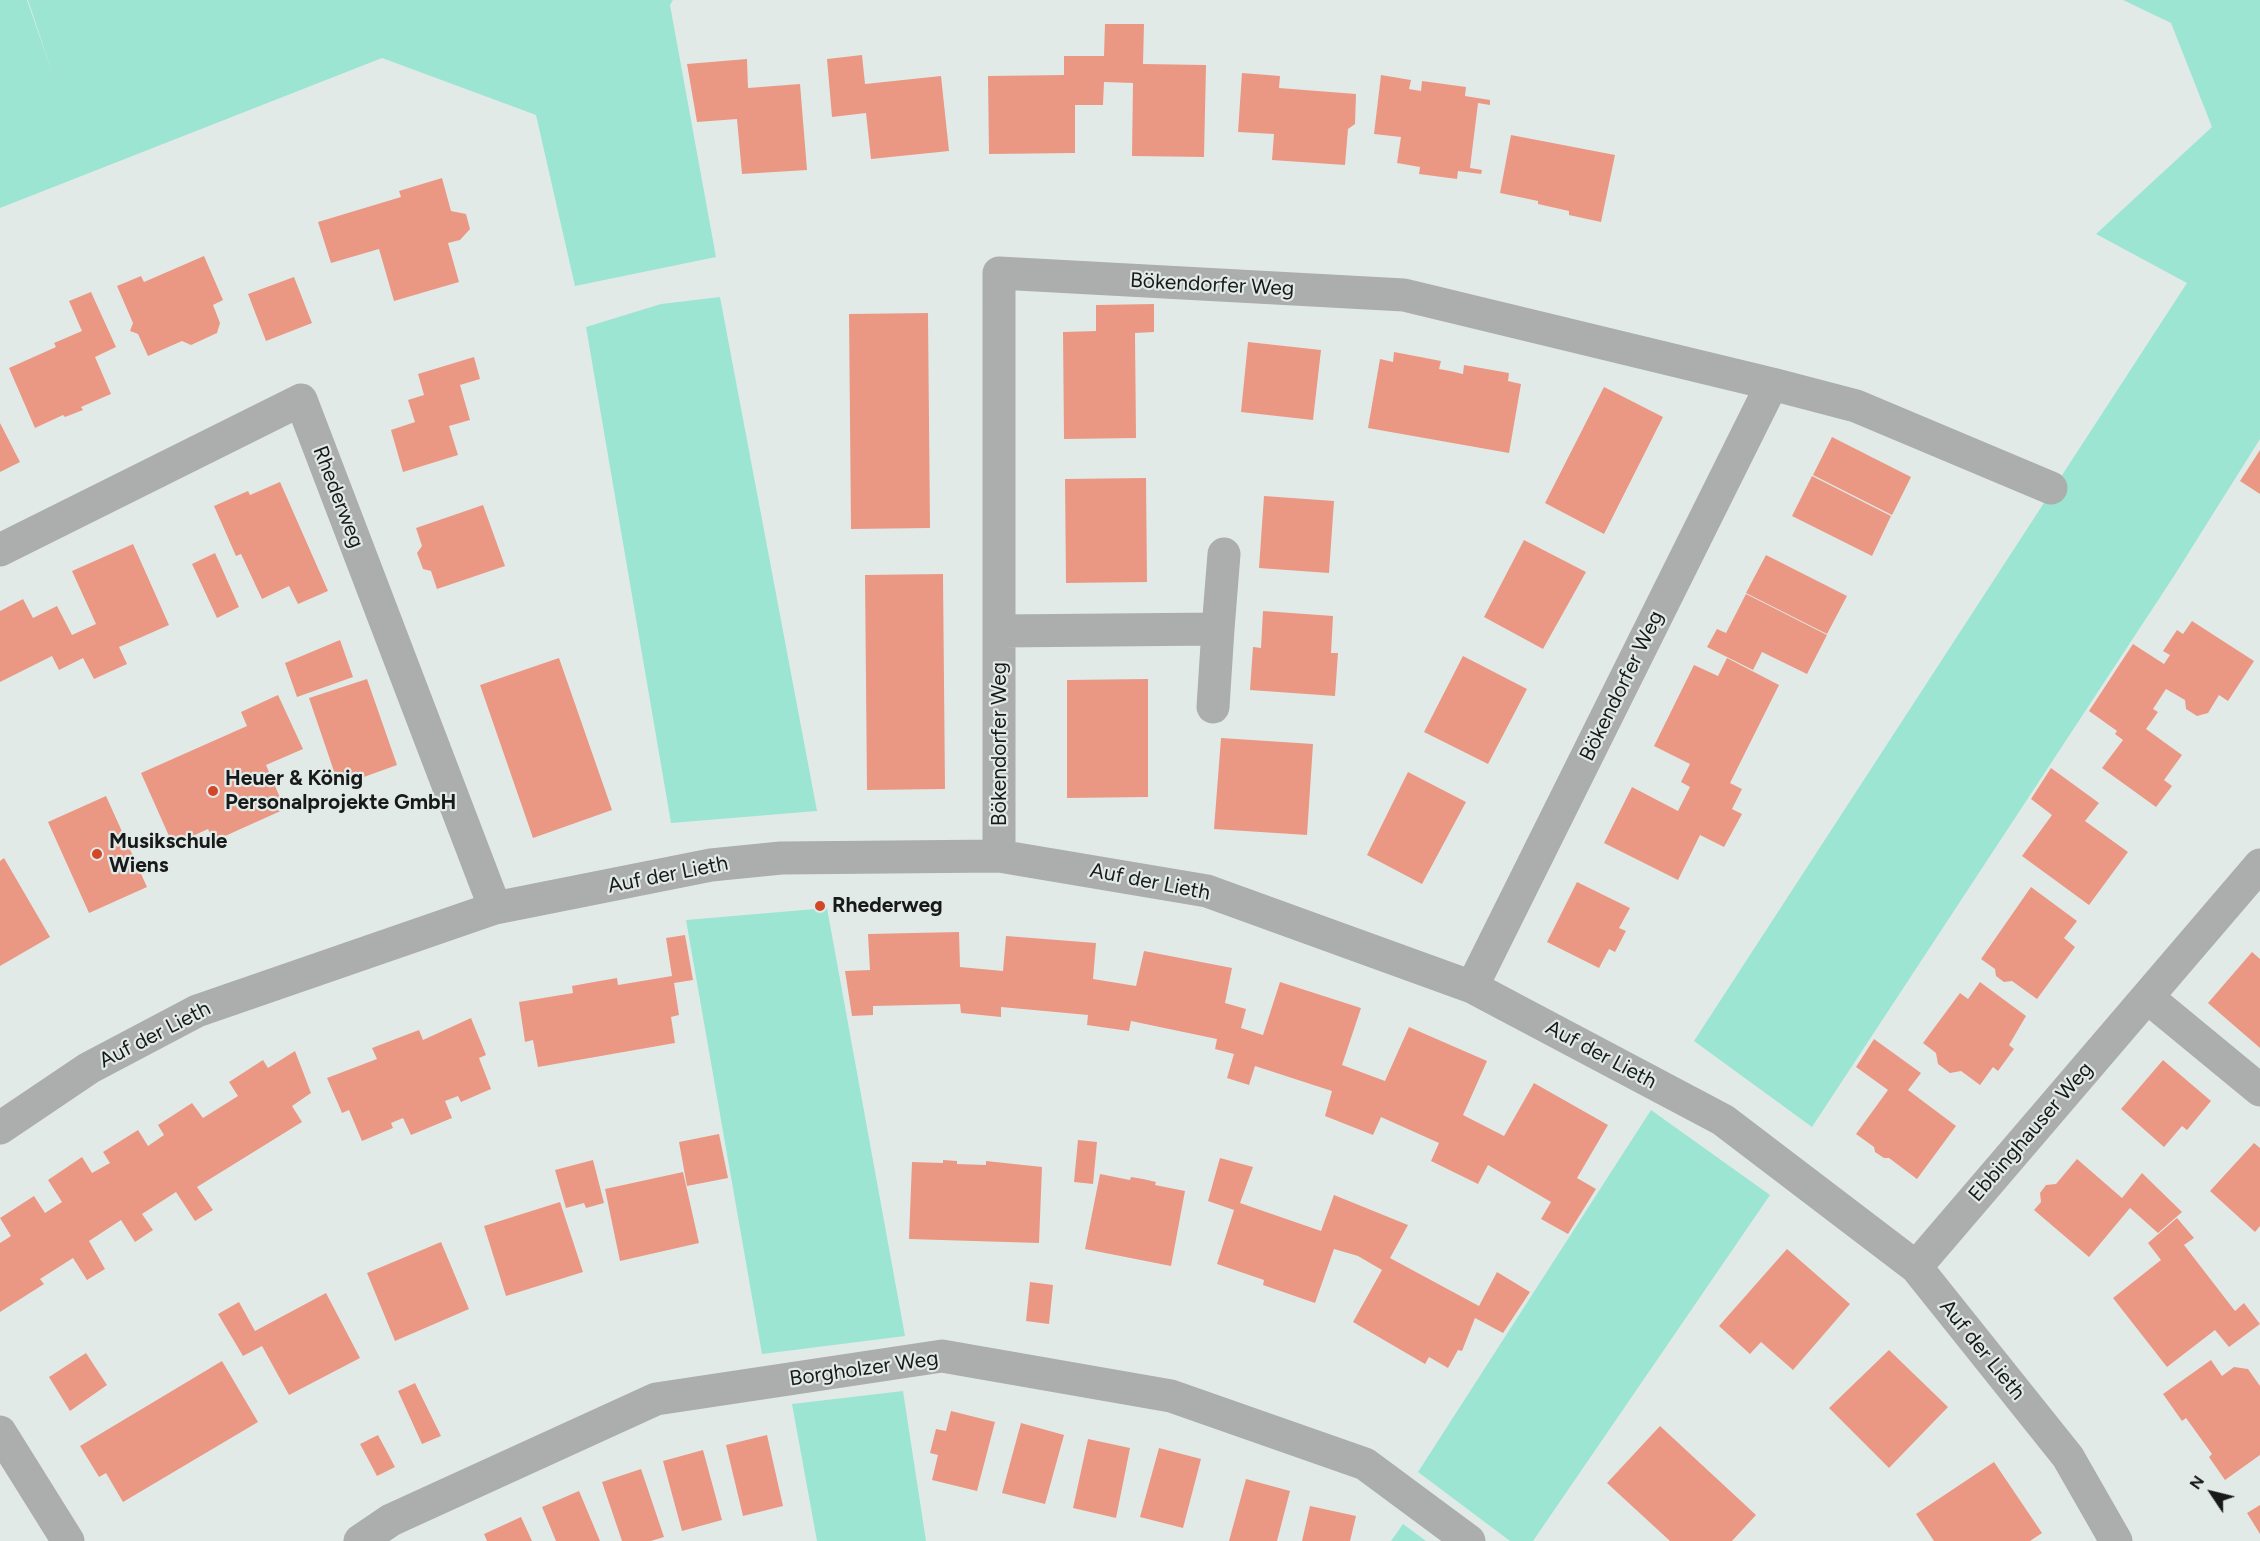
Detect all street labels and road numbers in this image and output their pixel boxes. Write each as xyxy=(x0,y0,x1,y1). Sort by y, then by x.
street label: Bökendorfer Weg xyxy=(1129,268,1295,302)
street label: Rhederweg xyxy=(307,442,369,552)
street label: Bökendorfer Weg xyxy=(1575,607,1669,765)
street label: Bökendorfer Weg xyxy=(987,662,1013,826)
street label: Auf der Lieth xyxy=(606,851,730,899)
street label: Auf der Lieth xyxy=(1088,858,1212,906)
street label: Auf der Lieth xyxy=(95,996,215,1074)
street label: Auf der Lieth xyxy=(1541,1015,1661,1095)
street label: Ebbinghauser Weg xyxy=(1964,1057,2098,1207)
street label: Auf der Lieth xyxy=(1934,1295,2030,1405)
street label: Borgholzer Weg xyxy=(788,1346,940,1392)

